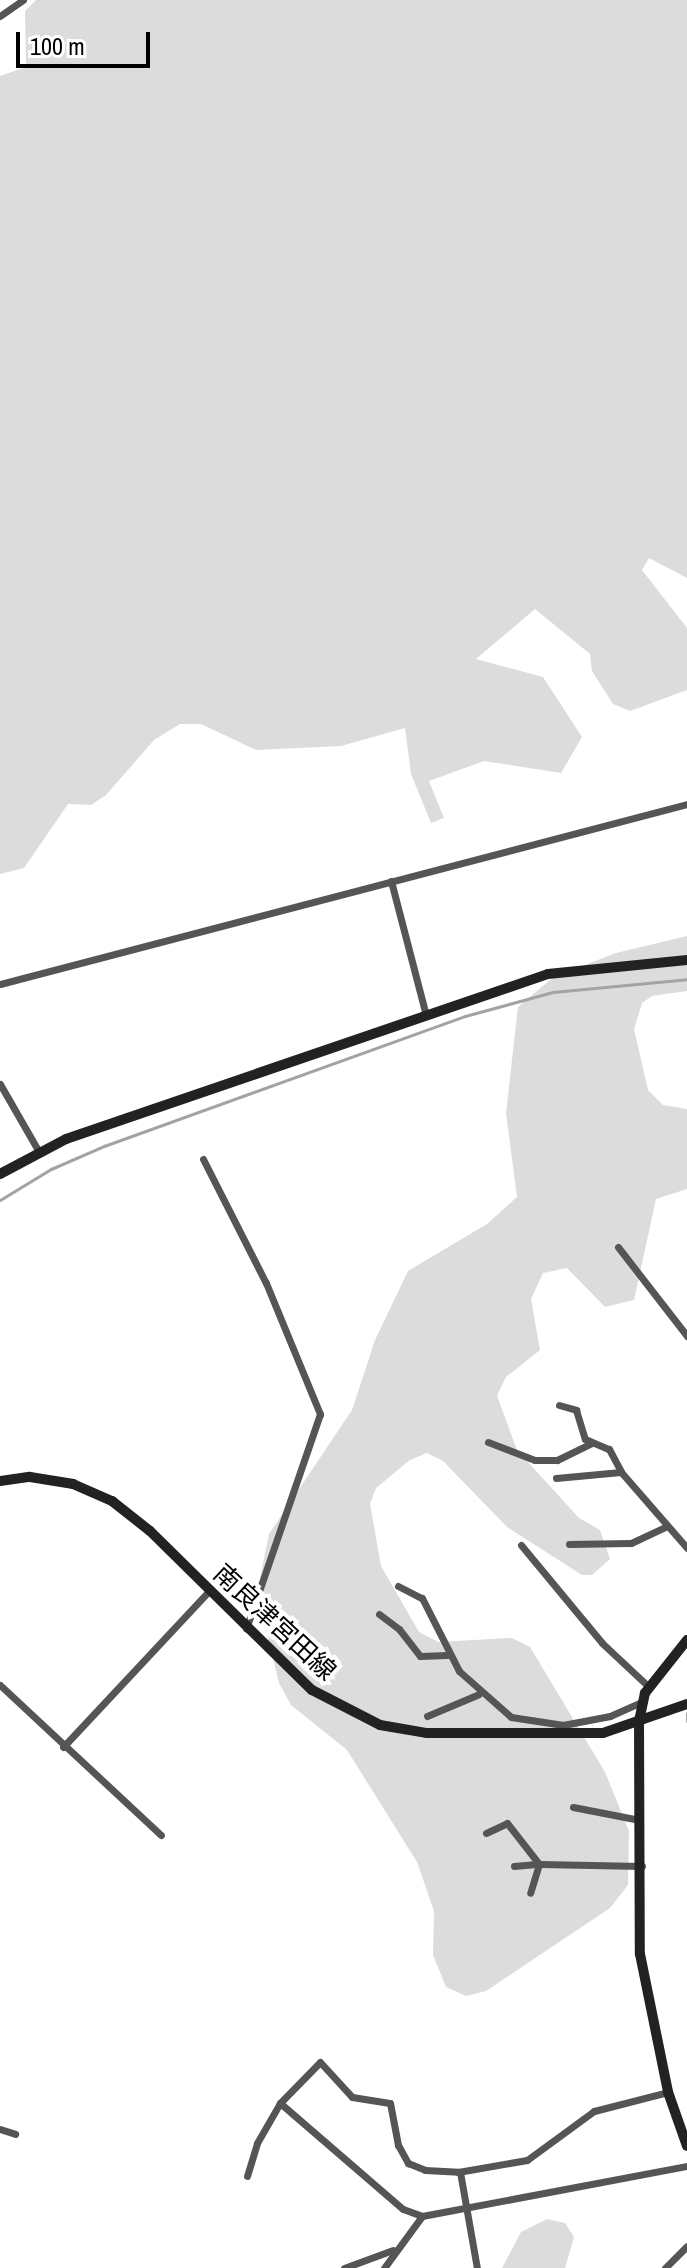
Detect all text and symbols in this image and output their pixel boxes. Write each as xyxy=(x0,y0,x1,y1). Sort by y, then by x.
scale bar xyxy=(20,16,154,66)
text: 100 m xyxy=(30,30,85,62)
street label: 南良津宮田線 xyxy=(207,1557,343,1687)

